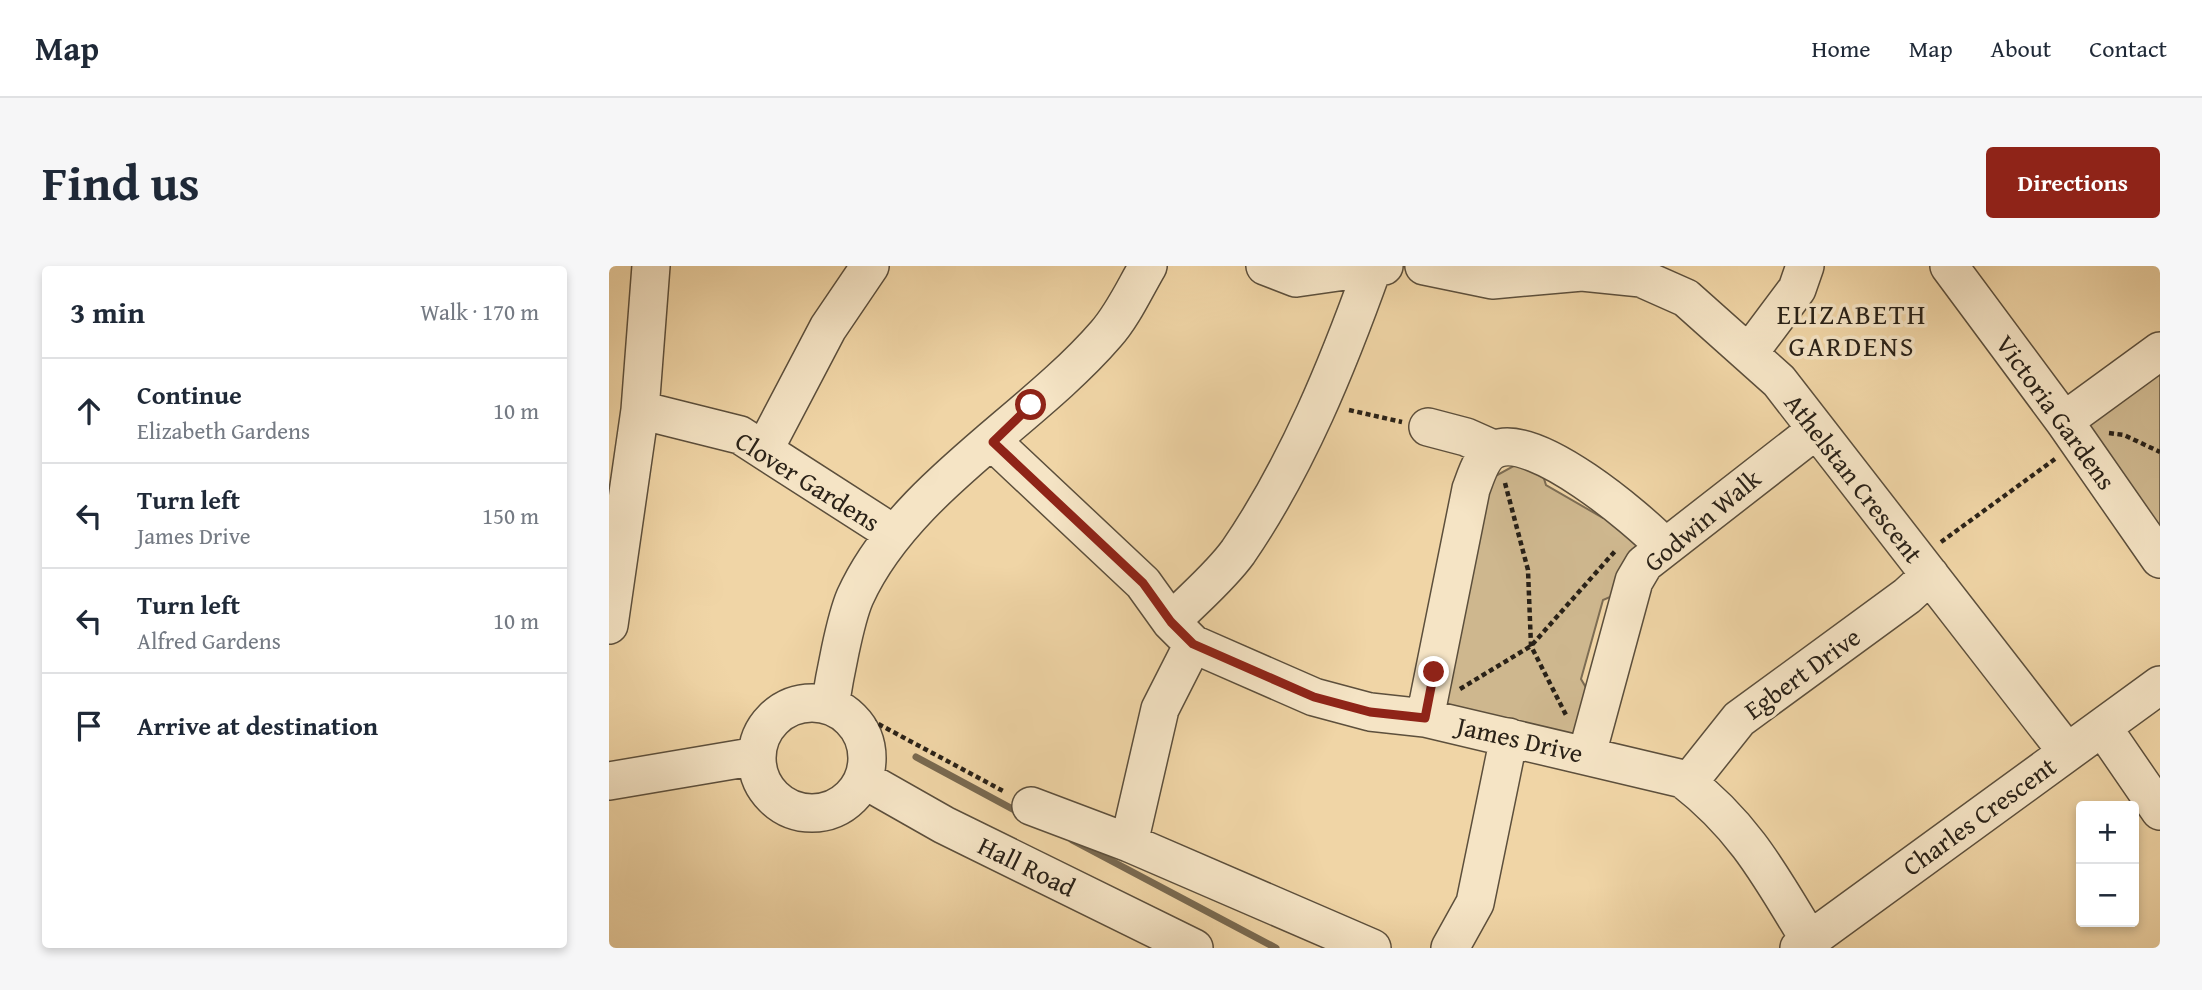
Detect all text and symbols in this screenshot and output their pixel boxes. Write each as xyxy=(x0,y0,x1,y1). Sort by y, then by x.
text: Map xyxy=(35,24,99,72)
text: Home xyxy=(1812,31,1871,66)
text: Map xyxy=(1909,31,1953,66)
text: About xyxy=(1991,31,2051,66)
text: Contact xyxy=(2089,31,2167,66)
text: Find us xyxy=(42,146,200,218)
button: Directions xyxy=(1986,147,2160,218)
text: 3 min xyxy=(70,290,145,334)
district label: ELIZABETH GARDENS xyxy=(1777,293,1927,366)
text: Walk · 170 m xyxy=(420,295,539,328)
street label: Victoria Gardens xyxy=(1986,326,2126,498)
text: Continue xyxy=(137,375,242,414)
street label: Athelstan Crescent xyxy=(1775,385,1933,571)
route start xyxy=(1015,389,1046,420)
icon: ahead xyxy=(70,392,108,430)
text: 10 m xyxy=(493,394,539,427)
text: Elizabeth Gardens xyxy=(137,414,310,447)
street label: Clover Gardens xyxy=(728,421,888,541)
street label: Godwin Walk xyxy=(1635,459,1770,581)
text: Turn left xyxy=(137,480,240,519)
icon: left xyxy=(70,497,108,535)
text: 150 m xyxy=(482,499,539,532)
text: James Drive xyxy=(137,519,251,552)
text: Turn left xyxy=(137,585,240,624)
icon: left xyxy=(70,602,108,640)
text: 10 m xyxy=(493,604,539,637)
street label: Egbert Drive xyxy=(1736,617,1868,729)
text: Alfred Gardens xyxy=(137,624,281,657)
route end xyxy=(1418,656,1449,687)
street label: James Drive xyxy=(1450,705,1587,772)
text: Arrive at destination xyxy=(137,706,378,745)
icon: arrive xyxy=(70,707,108,745)
street label: Charles Crescent xyxy=(1894,747,2064,885)
map controls xyxy=(2076,801,2139,927)
button: + xyxy=(2076,801,2139,864)
street label: Hall Road xyxy=(972,826,1083,906)
button: − xyxy=(2076,864,2139,927)

